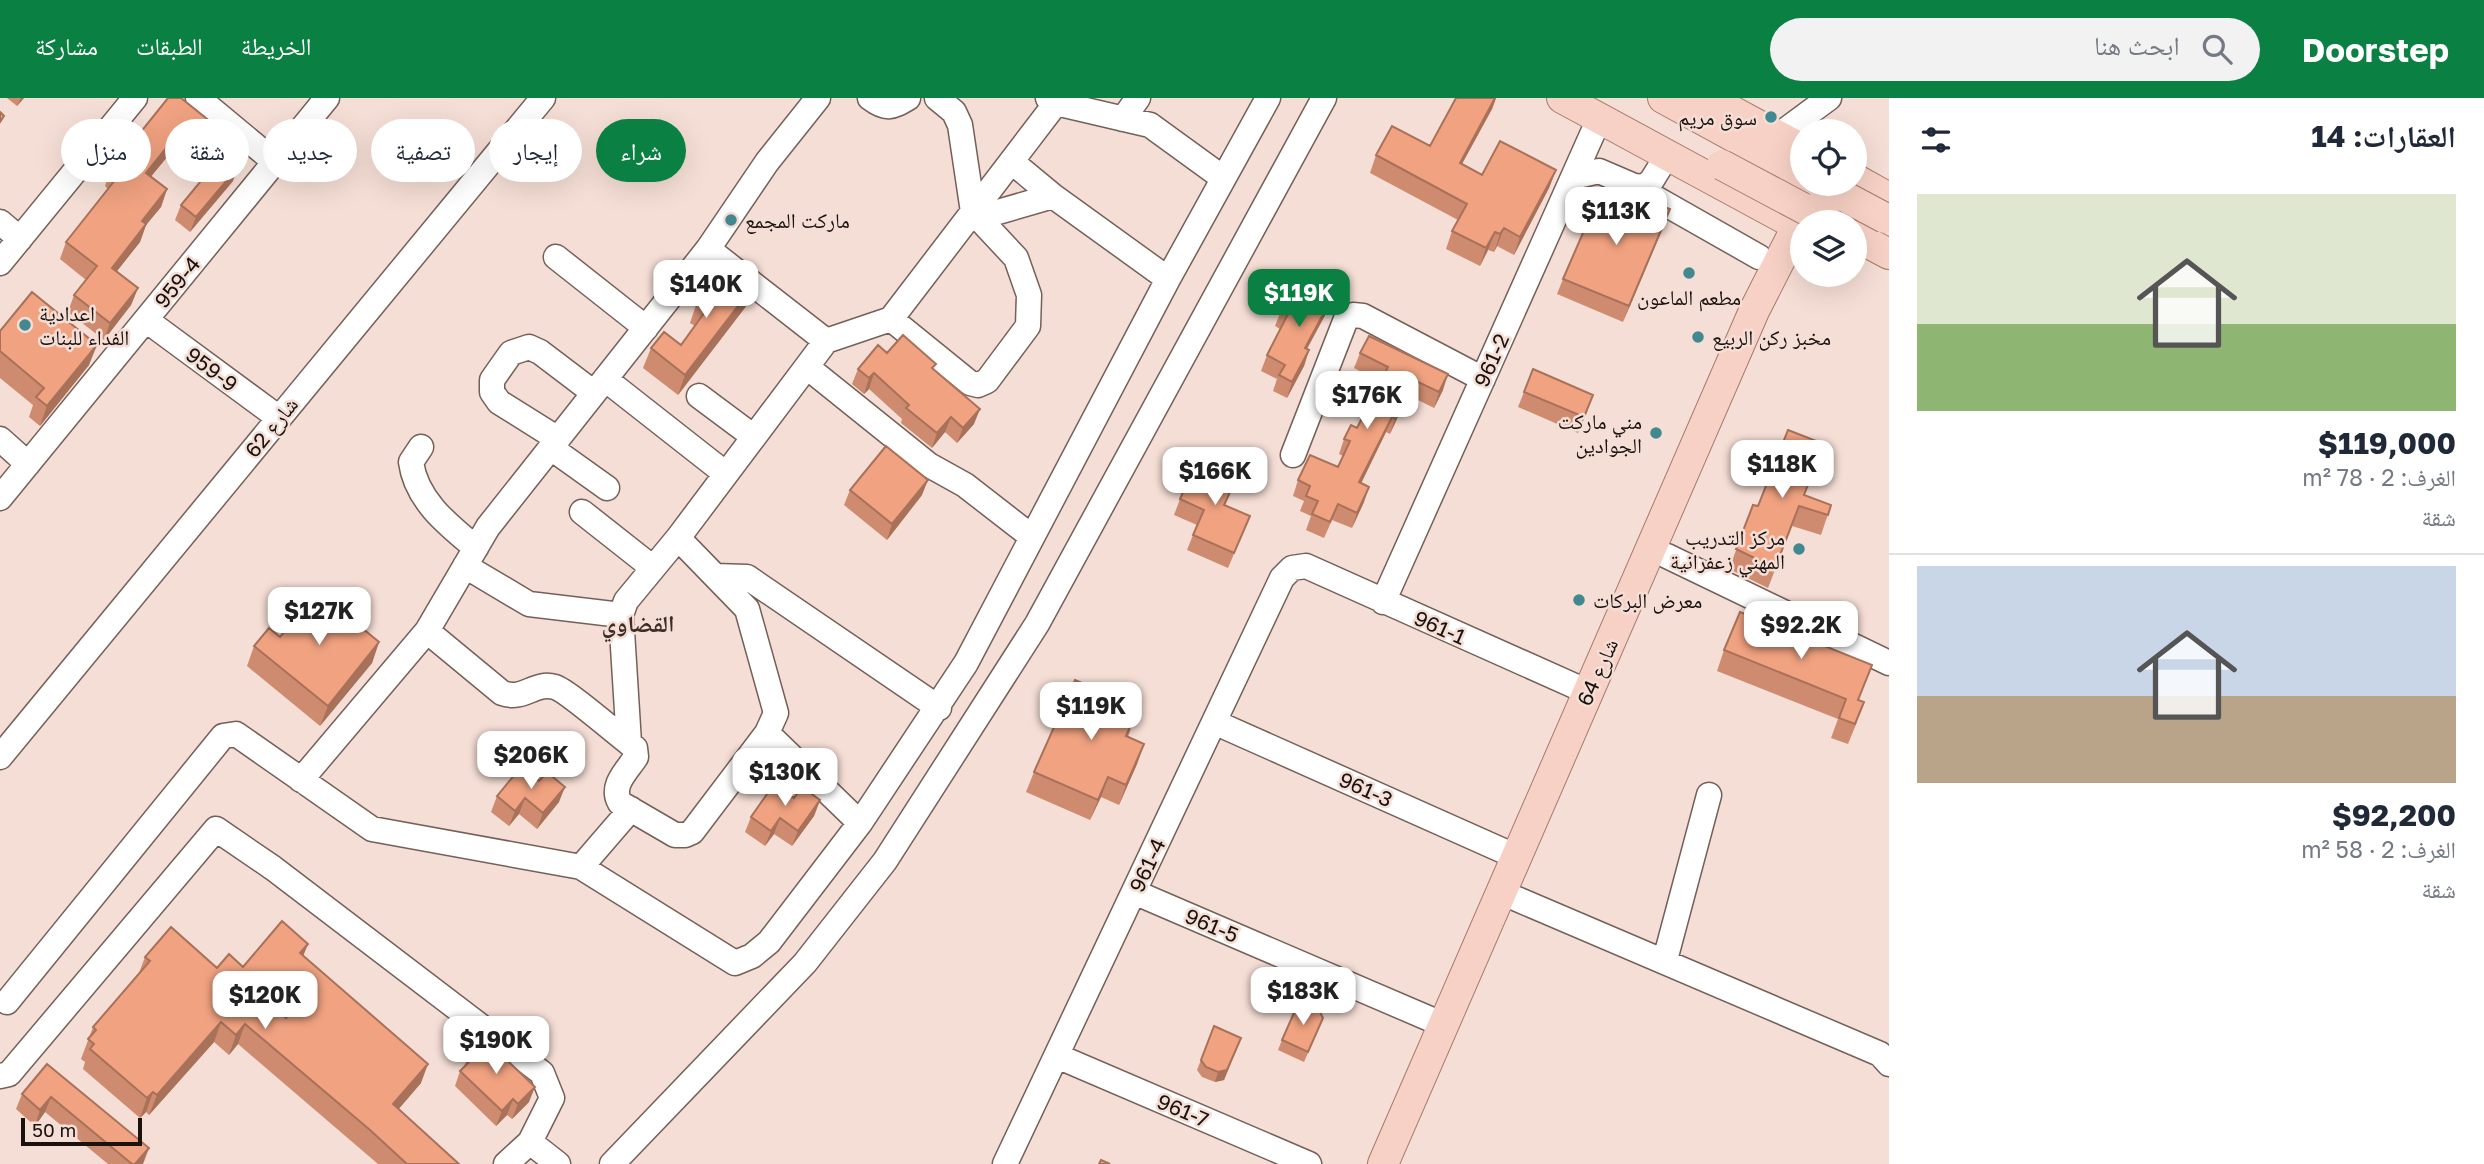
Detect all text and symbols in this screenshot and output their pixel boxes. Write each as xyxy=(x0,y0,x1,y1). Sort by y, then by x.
search box xyxy=(1770,18,2260,81)
text: ابحث هنا xyxy=(2094,30,2180,61)
icon: search xyxy=(2198,30,2236,68)
text: Doorstep xyxy=(2302,30,2449,69)
text: مشاركة xyxy=(35,31,98,60)
text: الطبقات xyxy=(136,31,203,60)
text: الخريطة xyxy=(241,31,311,60)
place label: سوق مريم xyxy=(1678,104,1757,132)
marker: سوق مريم xyxy=(1763,109,1779,125)
text: العقارات: 14 xyxy=(2311,118,2456,154)
chip: منزل xyxy=(61,119,151,182)
chip: شقة xyxy=(165,119,249,182)
chip: جديد xyxy=(263,119,357,182)
chip: تصفية xyxy=(371,119,475,182)
chip: إيجار xyxy=(489,119,582,182)
chip: شراء xyxy=(596,119,686,182)
map controls xyxy=(1790,119,1867,287)
button: locate xyxy=(1790,119,1867,196)
icon: filters xyxy=(1917,121,1955,159)
pin: $113K xyxy=(1567,188,1665,247)
text: $113K xyxy=(1581,196,1651,224)
place label: ماركت المجمع xyxy=(745,207,850,234)
button: layers xyxy=(1790,210,1867,287)
marker: ماركت المجمع xyxy=(723,212,739,228)
icon: home xyxy=(2124,240,2250,366)
street label: 959-4 xyxy=(149,251,205,313)
pin: $140K xyxy=(657,260,755,320)
marker: مطعم الماعون xyxy=(1681,265,1697,281)
text: $140K xyxy=(669,269,743,297)
pin: $119K xyxy=(1250,270,1348,329)
text: $119K xyxy=(1264,278,1334,306)
place label: مطعم الماعون xyxy=(1637,284,1741,312)
place label: اعدادية الفداء للبنات xyxy=(39,300,129,350)
marker: اعدادية الفداء للبنات xyxy=(17,317,33,333)
place label: مخبز ركن الربيع xyxy=(1712,324,1831,351)
street label: 961-2 xyxy=(1468,329,1514,391)
marker: مخبز ركن الربيع xyxy=(1690,329,1706,345)
street label: 959-9 xyxy=(181,341,243,397)
pin: $176K xyxy=(1318,372,1416,431)
text: $176K xyxy=(1331,380,1403,408)
street label: شارع 62 xyxy=(239,392,304,463)
place label: مني ماركت الجوادين xyxy=(1558,408,1642,459)
marker: مني ماركت الجوادين xyxy=(1648,425,1664,441)
text: $119,000 xyxy=(2318,425,2456,461)
pin: $118K xyxy=(1733,440,1831,500)
pin: $166K xyxy=(1166,448,1264,507)
text: $118K xyxy=(1747,449,1817,477)
text: $166K xyxy=(1178,456,1252,484)
text: الغرف: 2 · 78 m² xyxy=(2302,463,2456,491)
text: شقة xyxy=(2422,503,2456,531)
place label: مركز التدريب المهني زعفرانية xyxy=(1670,524,1785,578)
marker: مركز التدريب المهني زعفرانية xyxy=(1791,541,1807,557)
place label: معرض البركات xyxy=(1593,587,1702,614)
pin: $127K xyxy=(270,588,368,647)
marker: معرض البركات xyxy=(1571,592,1587,608)
text: $127K xyxy=(284,596,354,624)
pin: $92.2K xyxy=(1744,602,1858,661)
street label: 961-1 xyxy=(1410,604,1470,650)
district label: القضاوي xyxy=(601,609,675,643)
text: $92.2K xyxy=(1760,610,1842,638)
icon: home xyxy=(2124,612,2250,738)
street label: شارع 64 xyxy=(1571,634,1624,710)
pin: $119K xyxy=(1042,682,1140,742)
text: $119K xyxy=(1056,691,1126,719)
pin: $206K xyxy=(482,732,580,791)
text: $206K xyxy=(493,740,569,768)
pin: $130K xyxy=(736,748,834,808)
text: $130K xyxy=(749,757,821,785)
street label: 961-3 xyxy=(1335,766,1397,812)
text: $92,200 xyxy=(2332,797,2456,833)
street label: 961-4 xyxy=(1123,834,1171,896)
text: الغرف: 2 · 58 m² xyxy=(2301,835,2456,863)
text: شقة xyxy=(2422,875,2456,903)
street label: 961-5 xyxy=(1181,902,1243,948)
pin: $183K xyxy=(1254,968,1352,1027)
pin: $120K xyxy=(216,972,314,1031)
text: $183K xyxy=(1267,976,1339,1004)
text: $120K xyxy=(229,980,301,1008)
pin: $190K xyxy=(447,1016,545,1076)
text: $190K xyxy=(459,1025,533,1053)
street label: 961-7 xyxy=(1153,1088,1213,1132)
scale bar xyxy=(21,1115,142,1147)
text: 50 m xyxy=(32,1118,76,1141)

